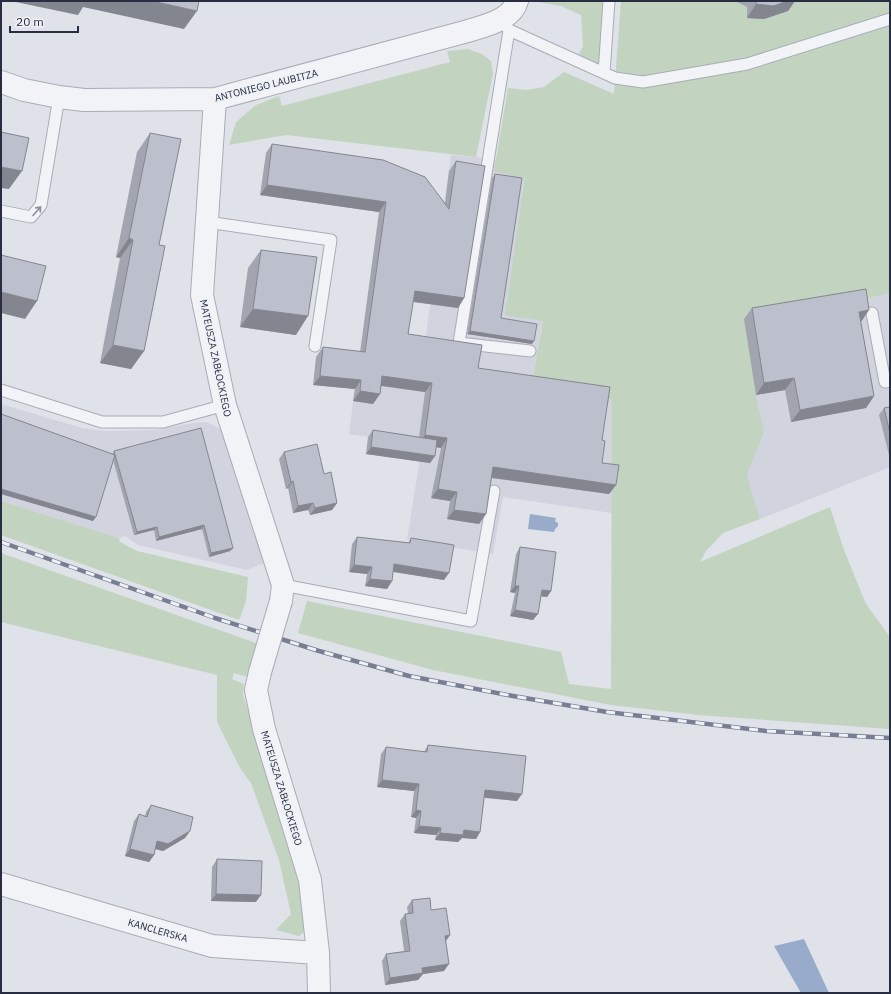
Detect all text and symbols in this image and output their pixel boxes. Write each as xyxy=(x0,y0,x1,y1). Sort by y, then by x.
scale bar xyxy=(10,8,78,34)
text: 20 m xyxy=(16,14,44,29)
street label: ANTONIEGO LAUBITZA xyxy=(213,66,320,105)
one-way arrow xyxy=(32,205,41,216)
street label: MATEUSZA ZABŁOCKIEGO xyxy=(197,298,234,418)
street label: MATEUSZA ZABŁOCKIEGO xyxy=(258,729,305,847)
street label: KANCLERSKA xyxy=(126,916,190,945)

